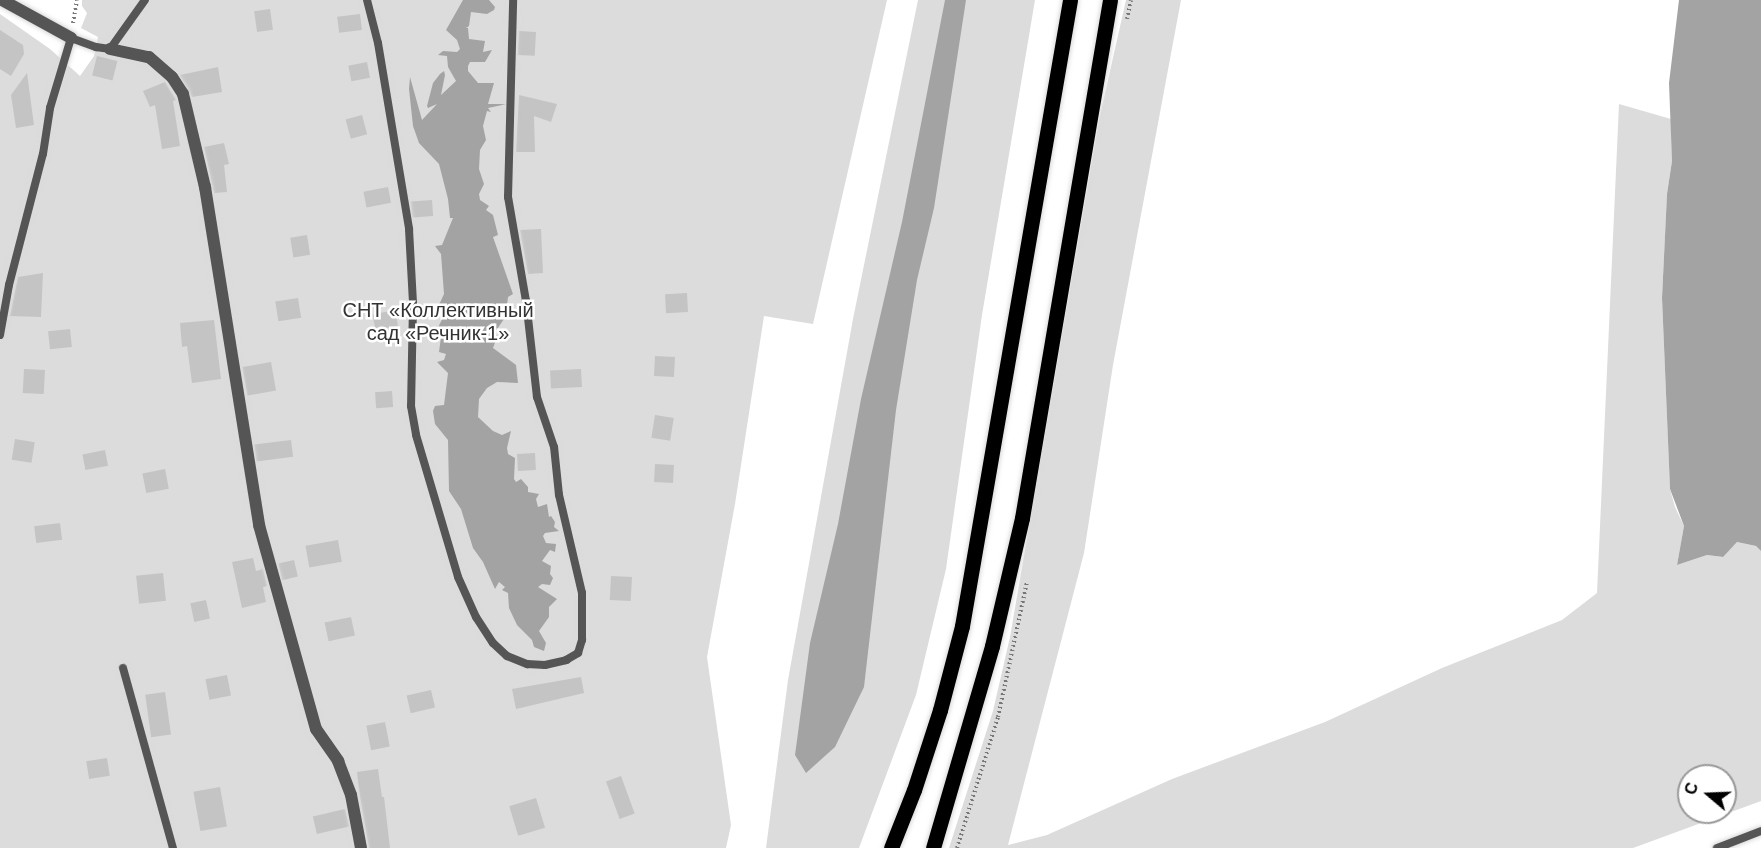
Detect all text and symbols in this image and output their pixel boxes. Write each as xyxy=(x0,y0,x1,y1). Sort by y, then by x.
park label: СНТ «Коллективный сад «Речник-1» xyxy=(342,299,534,346)
north arrow xyxy=(1677,764,1737,824)
text: С xyxy=(1681,780,1701,797)

